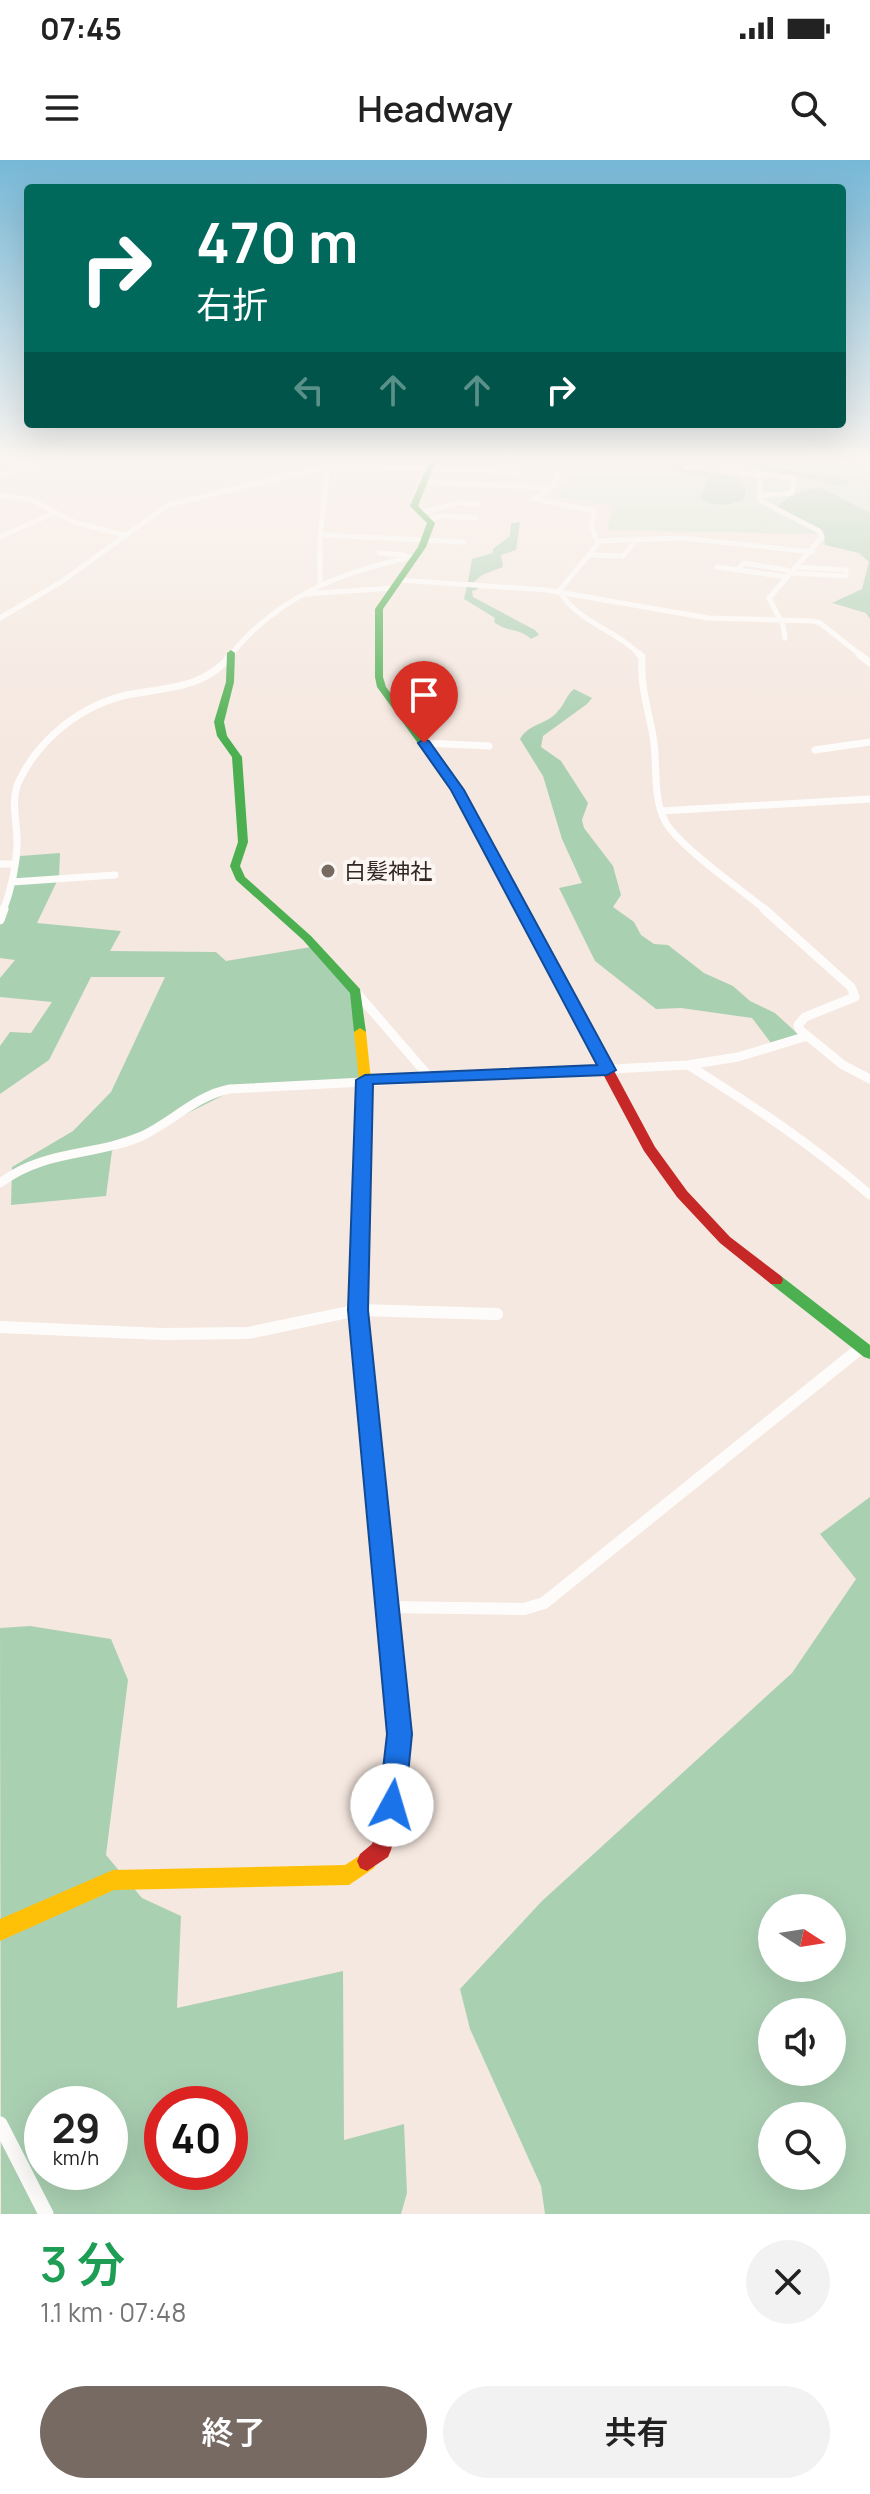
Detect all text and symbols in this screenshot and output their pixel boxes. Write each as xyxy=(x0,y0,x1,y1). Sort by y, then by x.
text: 07:45 xyxy=(40,8,122,49)
text: Headway xyxy=(357,84,513,133)
icon: menu xyxy=(40,86,84,130)
icon: search xyxy=(786,86,830,130)
text: 470 m xyxy=(196,203,358,280)
icon: right xyxy=(64,216,168,320)
text: 右折 xyxy=(196,280,268,329)
icon: left xyxy=(287,368,331,412)
icon: ahead xyxy=(371,368,415,412)
icon: ahead xyxy=(455,368,499,412)
icon: right xyxy=(539,368,583,412)
pin xyxy=(390,661,458,743)
icon: arrive xyxy=(402,673,446,717)
place label: 白髪神社 xyxy=(344,856,432,886)
marker: 白髪神社 xyxy=(319,862,337,880)
position arrow xyxy=(350,1763,434,1847)
north arrow xyxy=(758,1894,846,1982)
map controls xyxy=(758,1894,846,2190)
button: sound xyxy=(758,1998,846,2086)
speed limit sign: 40 xyxy=(144,2086,248,2190)
text: 29 xyxy=(52,2100,100,2155)
button: search xyxy=(758,2102,846,2190)
text: km/h xyxy=(53,2144,99,2171)
text: 3 分 xyxy=(40,2231,125,2296)
button: close xyxy=(746,2240,830,2324)
text: 1.1 km · 07:48 xyxy=(40,2294,186,2330)
button: 終了 xyxy=(40,2386,427,2478)
button: 共有 xyxy=(443,2386,830,2478)

